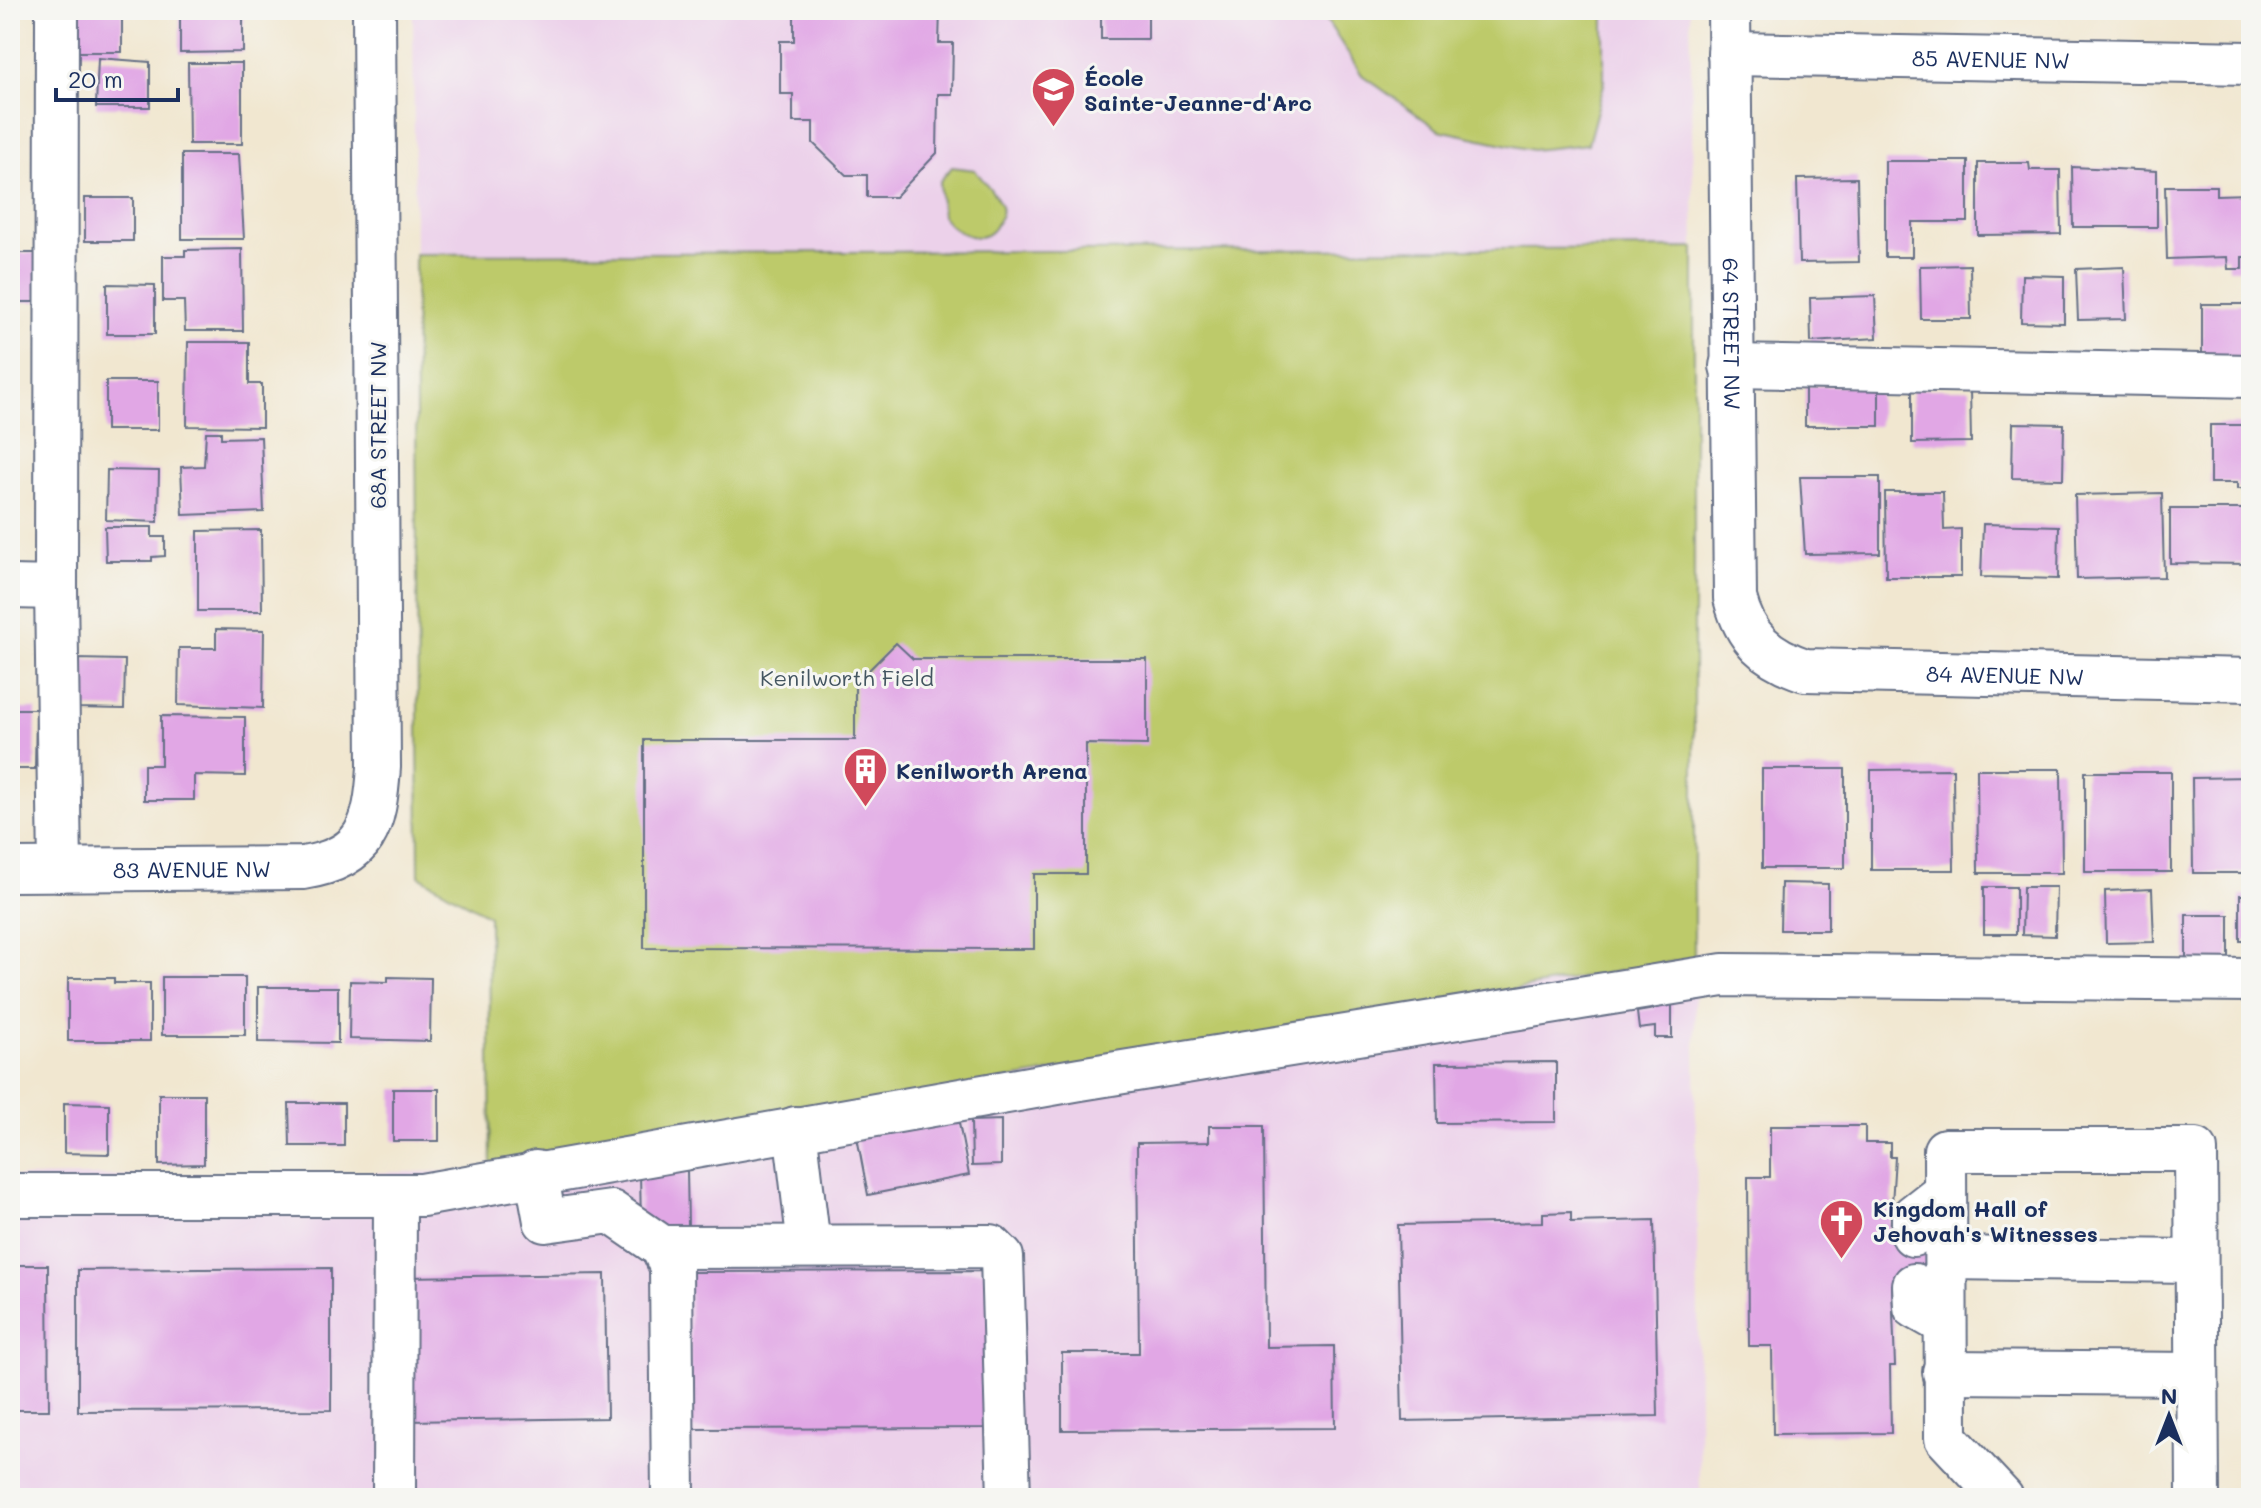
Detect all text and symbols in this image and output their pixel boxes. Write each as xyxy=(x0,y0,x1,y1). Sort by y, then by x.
street label: 85 AVENUE NW xyxy=(1912,43,2070,74)
scale bar xyxy=(56,52,178,102)
text: 20 m xyxy=(68,63,123,94)
place label: École Sainte-Jeanne-d'Arc xyxy=(1084,63,1312,117)
school or university icon: École Sainte-Jeanne-d'Arc xyxy=(1029,66,1077,129)
street label: 64 STREET NW xyxy=(1717,258,1748,410)
street label: 68A STREET NW xyxy=(363,341,392,509)
street label: 84 AVENUE NW xyxy=(1926,658,2085,691)
park label: Kenilworth Field xyxy=(760,663,934,692)
building icon: Kenilworth Arena xyxy=(841,746,889,809)
place label: Kenilworth Arena xyxy=(896,756,1088,785)
street label: 83 AVENUE NW xyxy=(113,854,271,884)
place label: Kingdom Hall of Jehovah's Witnesses xyxy=(1873,1194,2098,1248)
church icon: Kingdom Hall of Jehovah's Witnesses xyxy=(1818,1197,1866,1260)
north arrow xyxy=(2129,1376,2209,1456)
text: N xyxy=(2161,1381,2177,1410)

